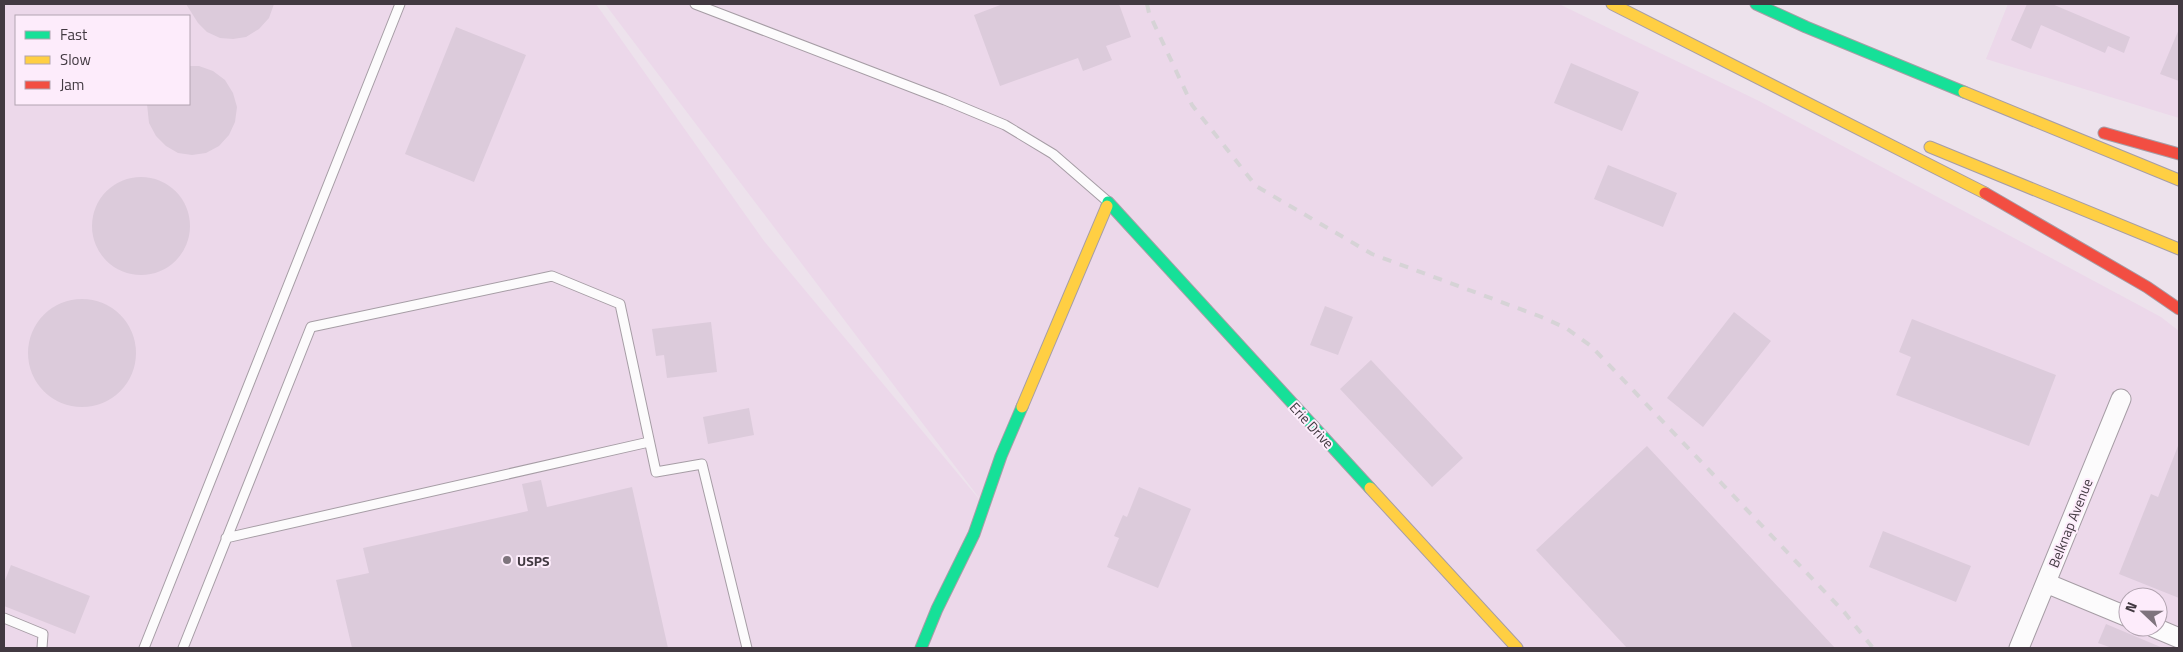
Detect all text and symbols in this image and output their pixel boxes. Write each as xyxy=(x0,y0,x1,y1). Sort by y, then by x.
legend xyxy=(15,15,190,105)
text: Fast xyxy=(60,23,88,46)
text: Slow xyxy=(60,48,91,71)
text: Jam xyxy=(60,73,84,96)
street label: Erie Drive xyxy=(1285,397,1339,453)
street label: Belknap Avenue xyxy=(2043,475,2097,571)
place label: USPS xyxy=(517,550,550,571)
marker: USPS xyxy=(501,554,513,566)
north arrow xyxy=(2118,587,2168,637)
text: N xyxy=(2119,599,2142,615)

